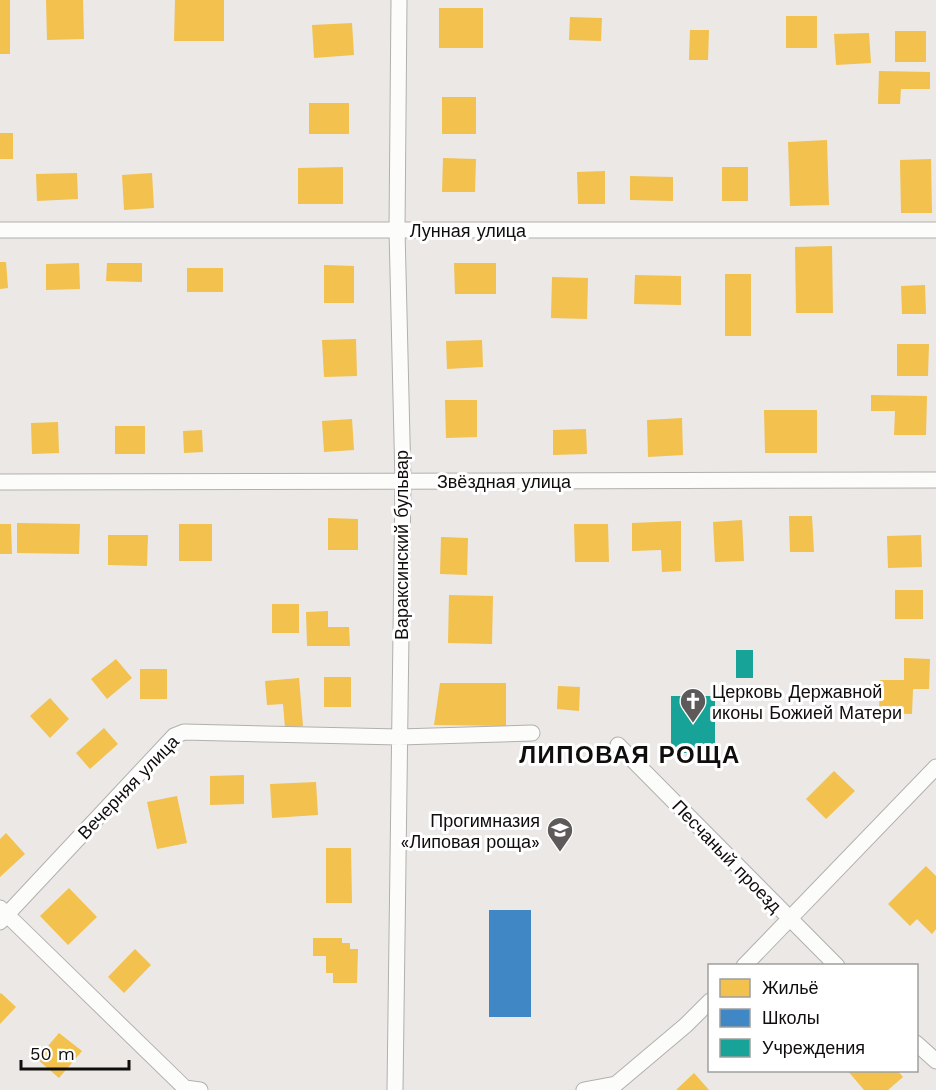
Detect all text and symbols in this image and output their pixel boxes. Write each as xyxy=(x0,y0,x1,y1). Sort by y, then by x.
street label: Лунная улица xyxy=(410,220,527,241)
street label: Вараксинский бульвар xyxy=(391,450,412,640)
street label: Звёздная улица xyxy=(437,471,572,492)
place label: Церковь Державной иконы Божией Матери xyxy=(712,681,902,723)
church icon: Церковь Державной иконы Божией Матери xyxy=(678,686,708,724)
street label: Вечерняя улица xyxy=(73,730,183,843)
district label: ЛИПОВАЯ РОЩА xyxy=(519,741,741,769)
street label: Песчаный проезд xyxy=(668,795,786,917)
place label: Прогимназия «Липовая роща» xyxy=(401,810,540,852)
school or university icon: Прогимназия «Липовая роща» xyxy=(545,815,575,853)
legend xyxy=(708,964,918,1072)
text: Жильё xyxy=(762,977,819,998)
text: Школы xyxy=(762,1007,820,1028)
scale bar xyxy=(21,1033,129,1071)
text: Учреждения xyxy=(762,1037,865,1058)
text: 50 m xyxy=(30,1043,75,1064)

